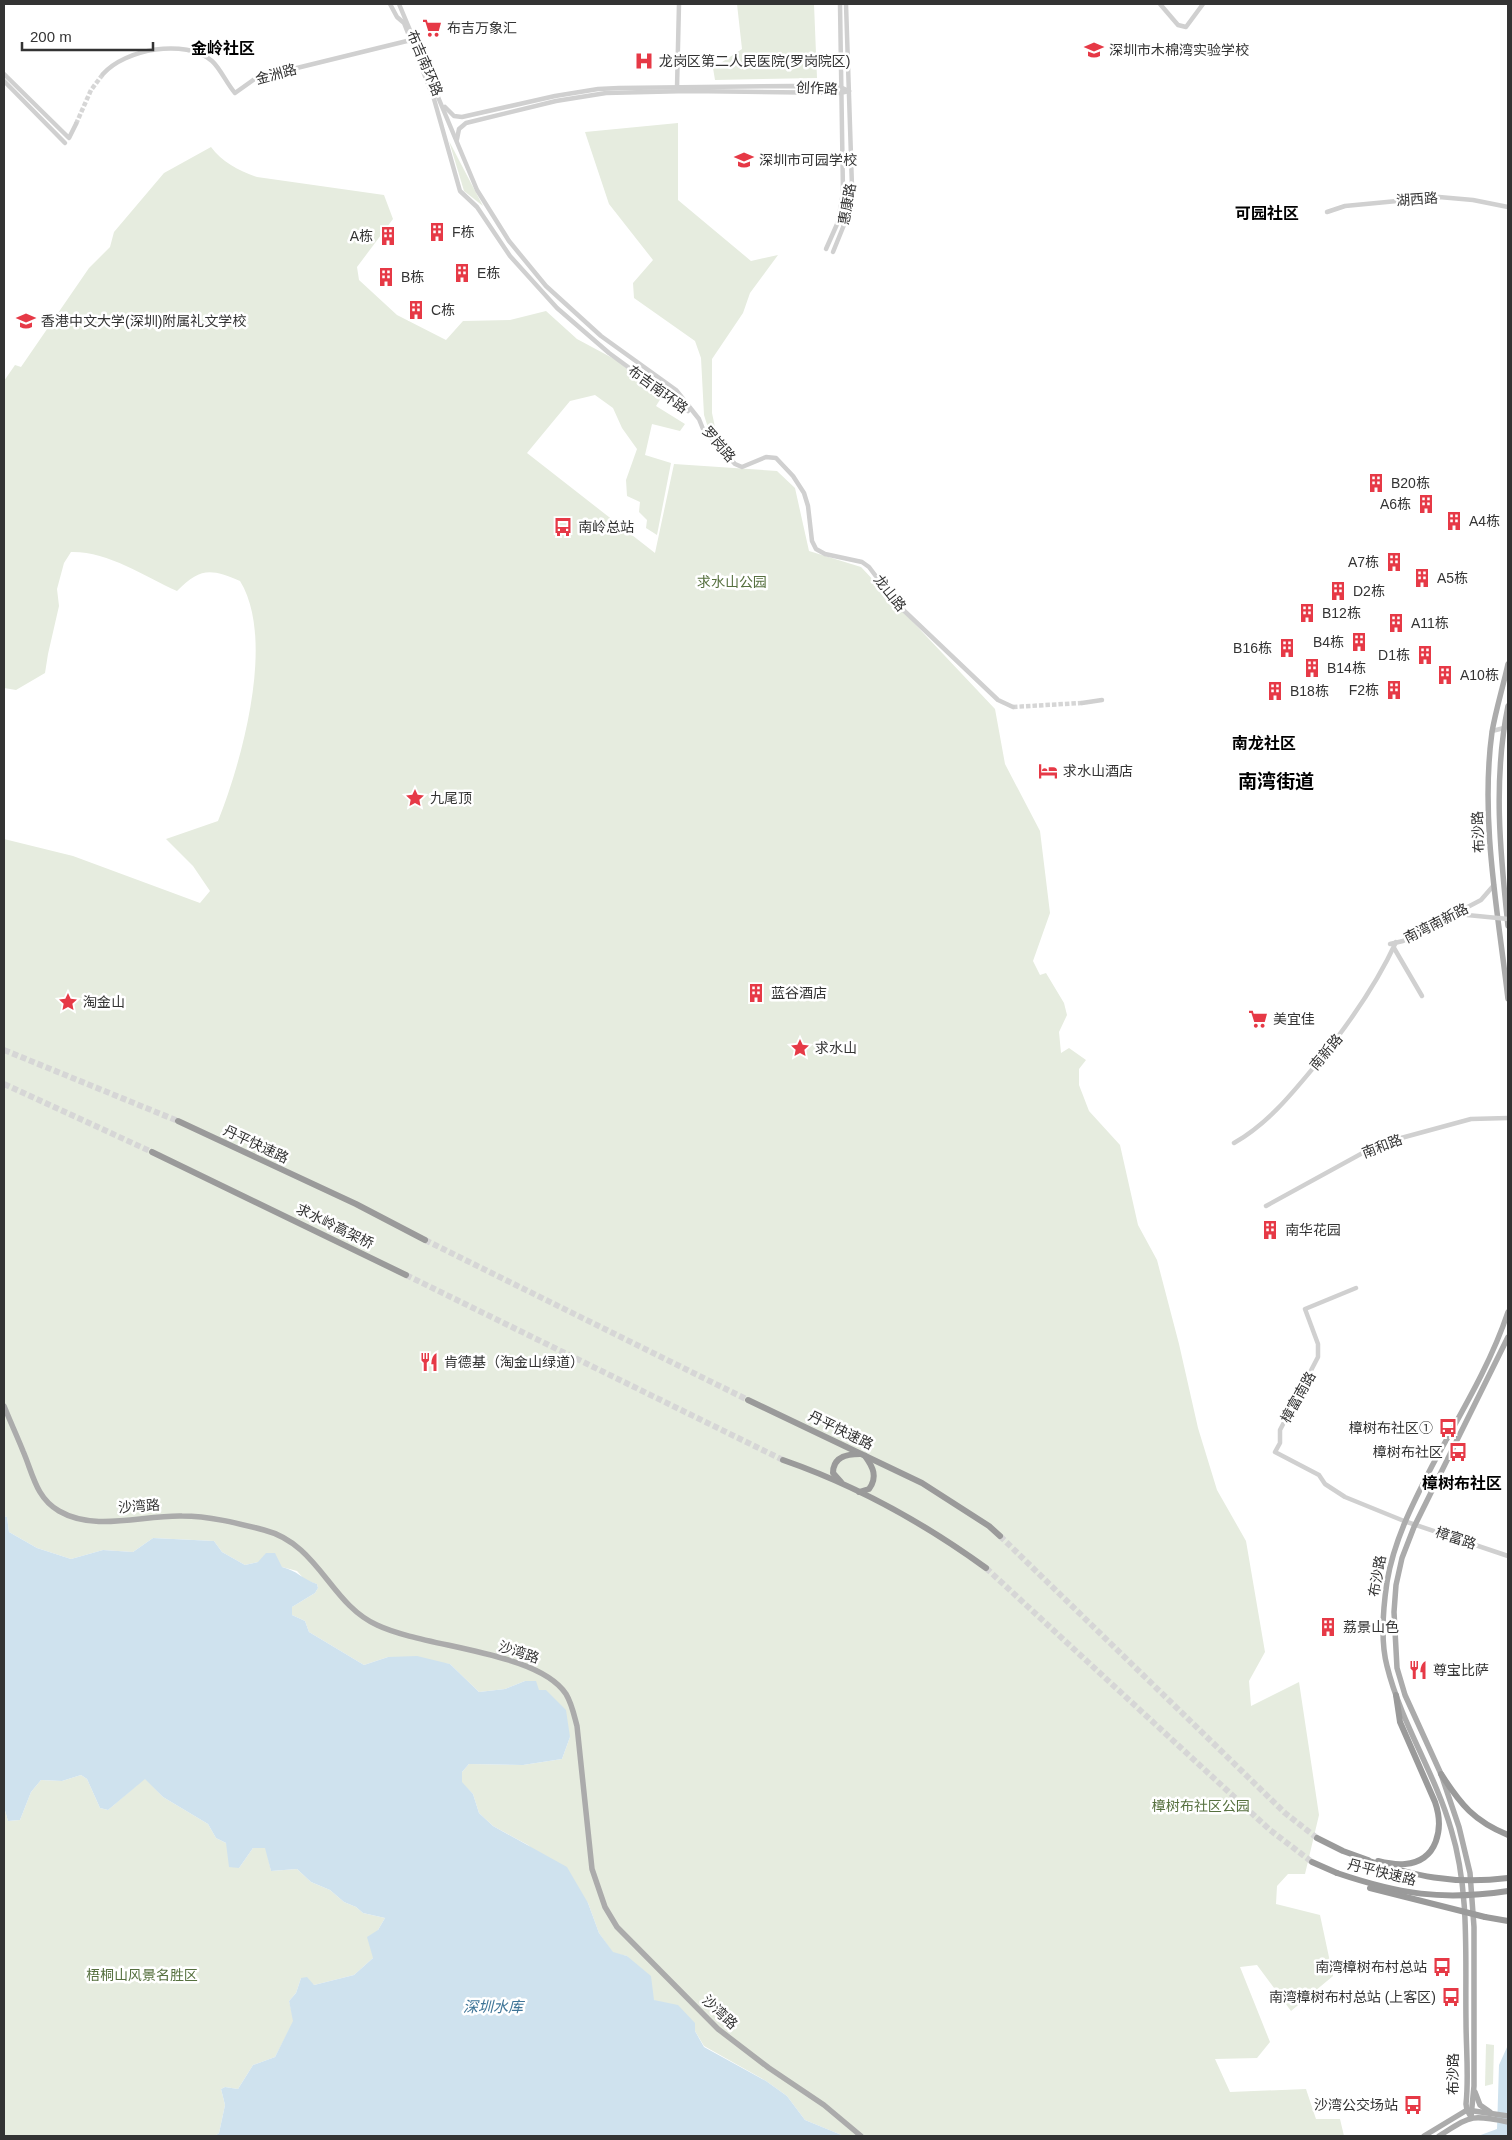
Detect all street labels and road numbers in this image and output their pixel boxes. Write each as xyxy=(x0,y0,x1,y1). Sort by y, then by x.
street label: 布吉南环路 xyxy=(404,28,446,98)
street label: 金洲路 xyxy=(254,61,298,87)
street label: 创作路 xyxy=(796,79,838,97)
street label: 惠康路 xyxy=(835,182,859,226)
street label: 湖西路 xyxy=(1395,190,1439,208)
street label: 布吉南环路 xyxy=(625,362,691,416)
street label: 罗岗路 xyxy=(699,423,739,465)
street label: 龙山路 xyxy=(871,572,909,614)
street label: 布沙路 xyxy=(1469,811,1487,853)
street label: 南湾南新路 xyxy=(1401,900,1471,946)
street label: 南新路 xyxy=(1306,1031,1346,1073)
street label: 丹平快速路 xyxy=(221,1122,291,1166)
street label: 南和路 xyxy=(1360,1131,1404,1161)
street label: 求水岭高架桥 xyxy=(294,1200,376,1252)
street label: 樟富南路 xyxy=(1277,1369,1319,1425)
street label: 丹平快速路 xyxy=(806,1407,876,1453)
street label: 沙湾路 xyxy=(117,1497,161,1515)
street label: 樟富路 xyxy=(1434,1524,1478,1552)
street label: 布沙路 xyxy=(1365,1554,1389,1598)
street label: 沙湾路 xyxy=(497,1638,541,1666)
street label: 丹平快速路 xyxy=(1346,1856,1418,1888)
street label: 沙湾路 xyxy=(699,1992,741,2032)
street label: 布沙路 xyxy=(1445,2053,1461,2095)

